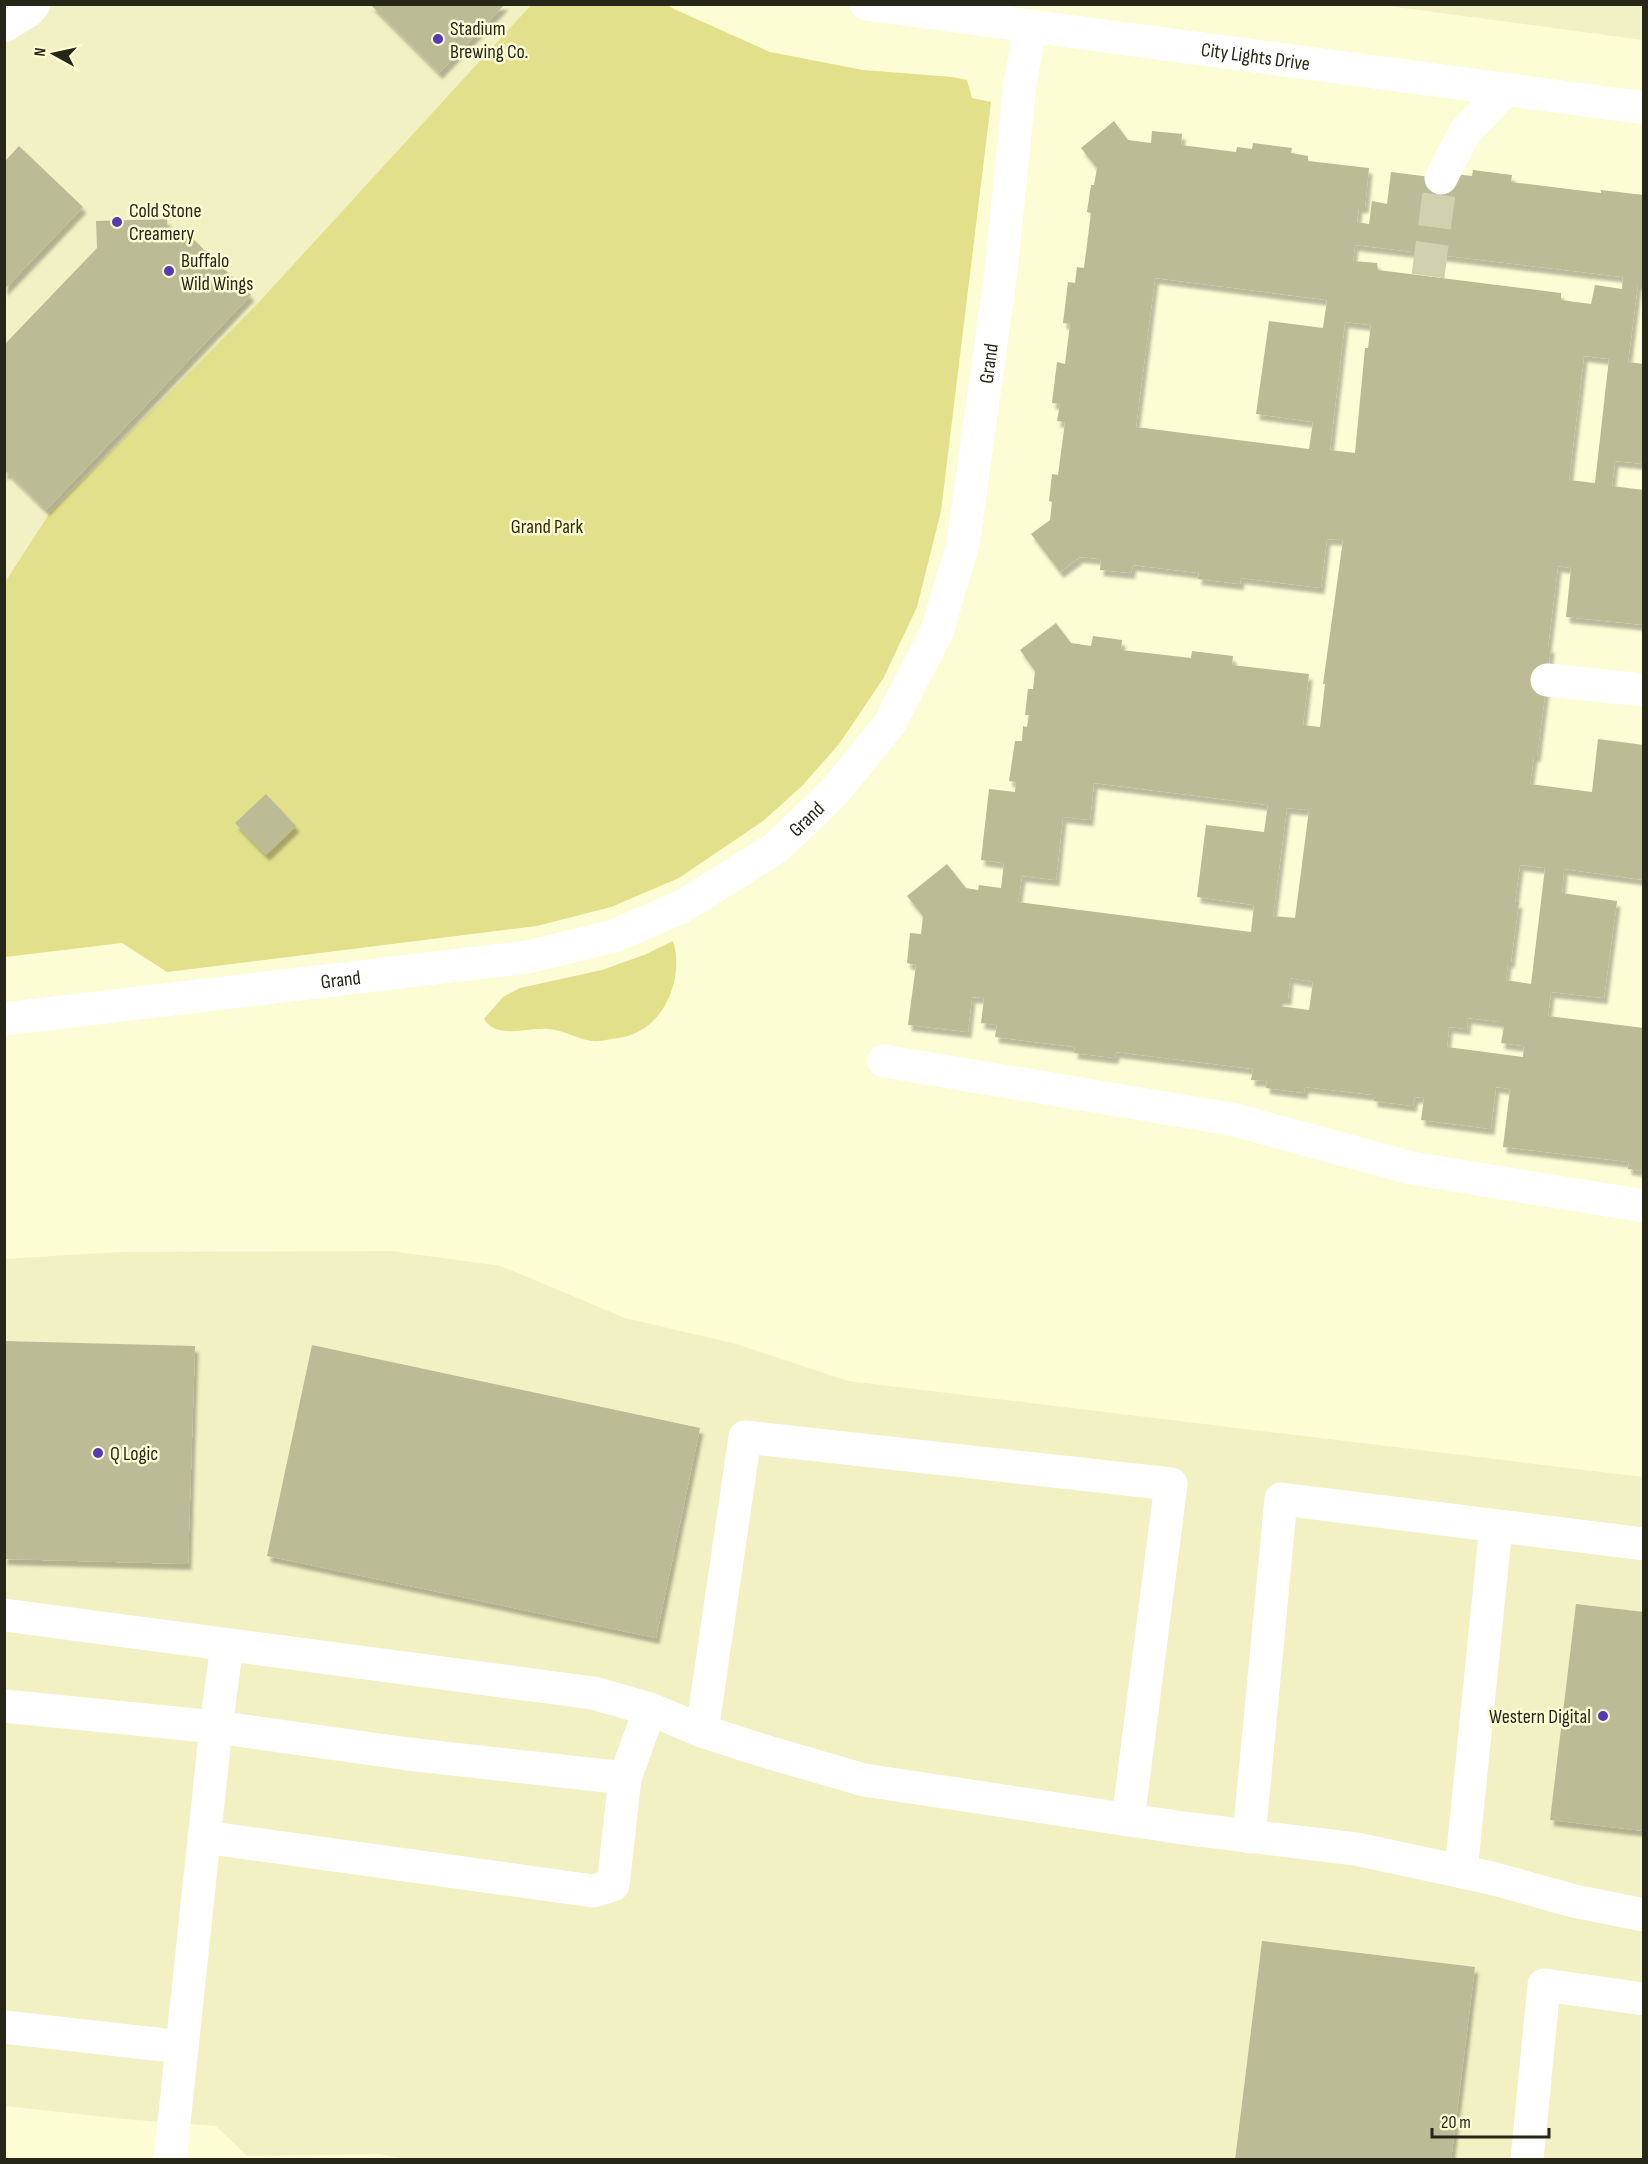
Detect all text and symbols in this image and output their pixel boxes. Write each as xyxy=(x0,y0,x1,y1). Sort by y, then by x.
place label: Stadium Brewing Co. xyxy=(450,17,528,64)
north arrow xyxy=(24,24,84,84)
marker: Stadium Brewing Co. xyxy=(431,32,445,46)
street label: City Lights Drive xyxy=(1199,38,1311,76)
text: N xyxy=(31,47,51,58)
place label: Cold Stone Creamery xyxy=(129,199,201,246)
marker: Cold Stone Creamery xyxy=(110,215,124,229)
place label: Buffalo Wild Wings xyxy=(181,249,253,296)
marker: Buffalo Wild Wings xyxy=(162,264,176,278)
street label: Grand xyxy=(975,342,1004,385)
park label: Grand Park xyxy=(511,515,584,539)
street label: Grand xyxy=(784,797,830,842)
street label: Grand xyxy=(319,966,362,994)
place label: Q Logic xyxy=(110,1442,158,1466)
marker: Q Logic xyxy=(91,1446,105,1460)
place label: Western Digital xyxy=(1489,1705,1591,1729)
marker: Western Digital xyxy=(1596,1709,1610,1723)
scale bar xyxy=(1432,2101,1549,2139)
text: 20 m xyxy=(1441,2112,1471,2133)

